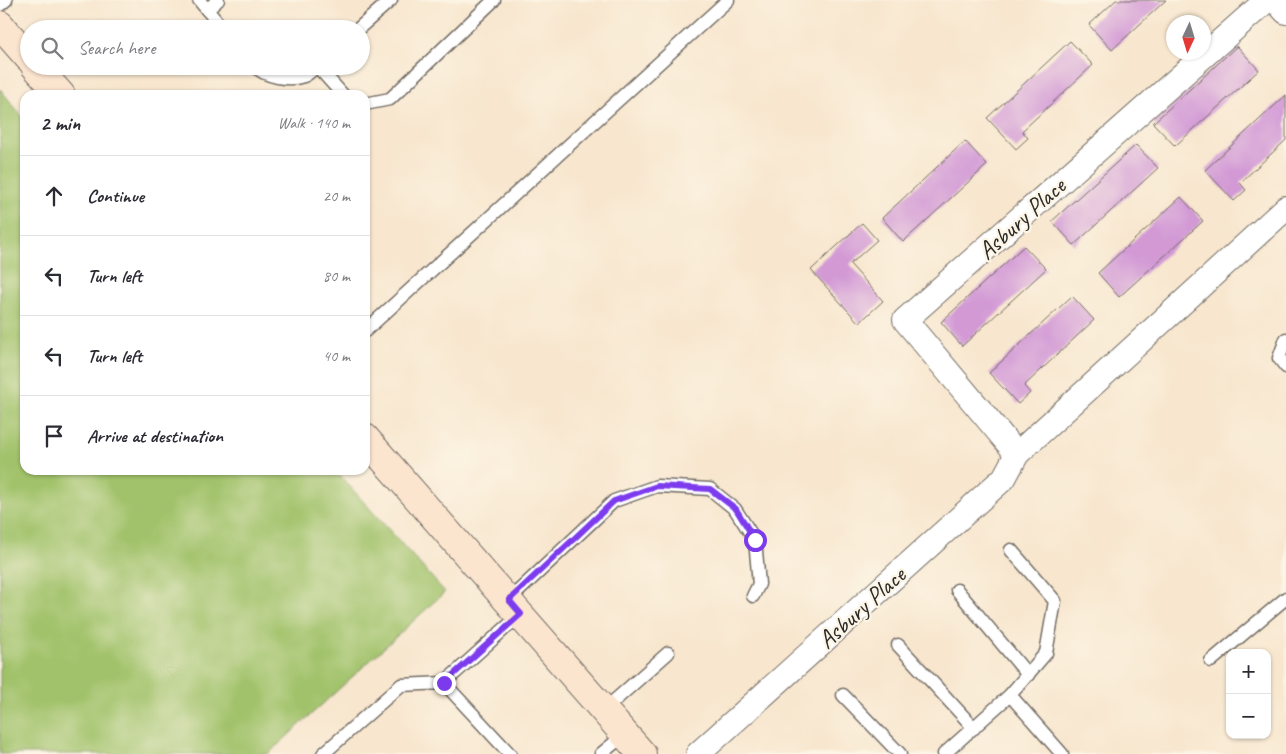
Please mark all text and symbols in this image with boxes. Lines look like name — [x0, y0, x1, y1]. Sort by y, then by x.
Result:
north arrow — [1166, 15, 1211, 60]
search box — [20, 20, 370, 75]
icon: search — [38, 34, 66, 62]
text: Search here — [78, 36, 155, 60]
text: 2 min — [40, 110, 80, 136]
text: Walk · 140 m — [278, 113, 350, 133]
street label: Asbury Place — [971, 170, 1074, 267]
icon: ahead — [40, 182, 68, 210]
text: Continue — [87, 184, 144, 208]
text: 20 m — [323, 186, 350, 206]
icon: left — [40, 262, 68, 290]
text: Turn left — [87, 264, 142, 288]
text: 80 m — [323, 266, 350, 286]
icon: left — [40, 342, 68, 370]
text: Turn left — [87, 344, 142, 368]
text: 40 m — [323, 346, 350, 366]
icon: arrive — [40, 422, 68, 450]
text: Arrive at destination — [87, 424, 223, 448]
route start — [744, 529, 767, 552]
street label: Asbury Place — [811, 559, 914, 656]
map controls — [1226, 649, 1271, 739]
button: + — [1226, 649, 1271, 694]
route end — [433, 672, 456, 695]
button: − — [1226, 694, 1271, 739]

